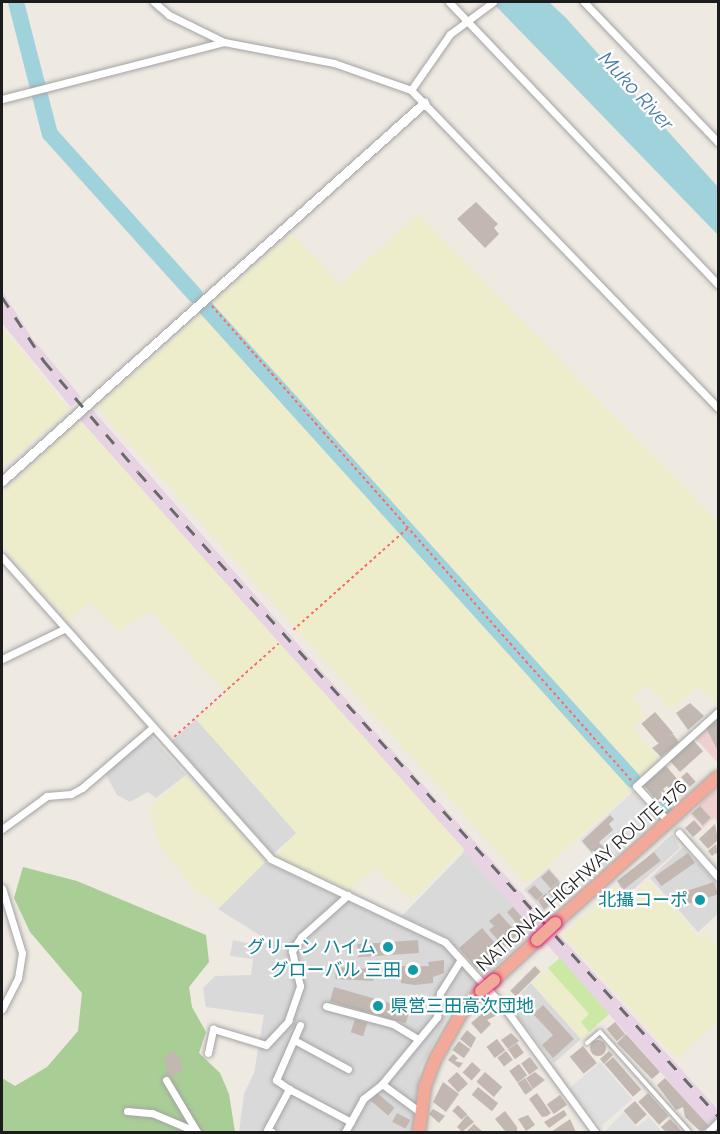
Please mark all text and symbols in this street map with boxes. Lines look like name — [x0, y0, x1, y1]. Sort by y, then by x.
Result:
water label: Muko River — [593, 47, 679, 135]
street label: NATIONAL HIGHWAY ROUTE 176 — [472, 775, 692, 977]
place label: 北攝コーポ — [598, 889, 688, 911]
marker: 北攝コーポ — [693, 893, 707, 907]
place label: グリーン ハイム — [245, 936, 376, 958]
marker: グリーン ハイム — [381, 940, 395, 954]
place label: グローバル 三田 — [270, 959, 401, 981]
marker: グローバル 三田 — [406, 963, 420, 977]
place label: 県営三田高次団地 — [390, 995, 534, 1017]
marker: 県営三田高次団地 — [371, 999, 385, 1013]

